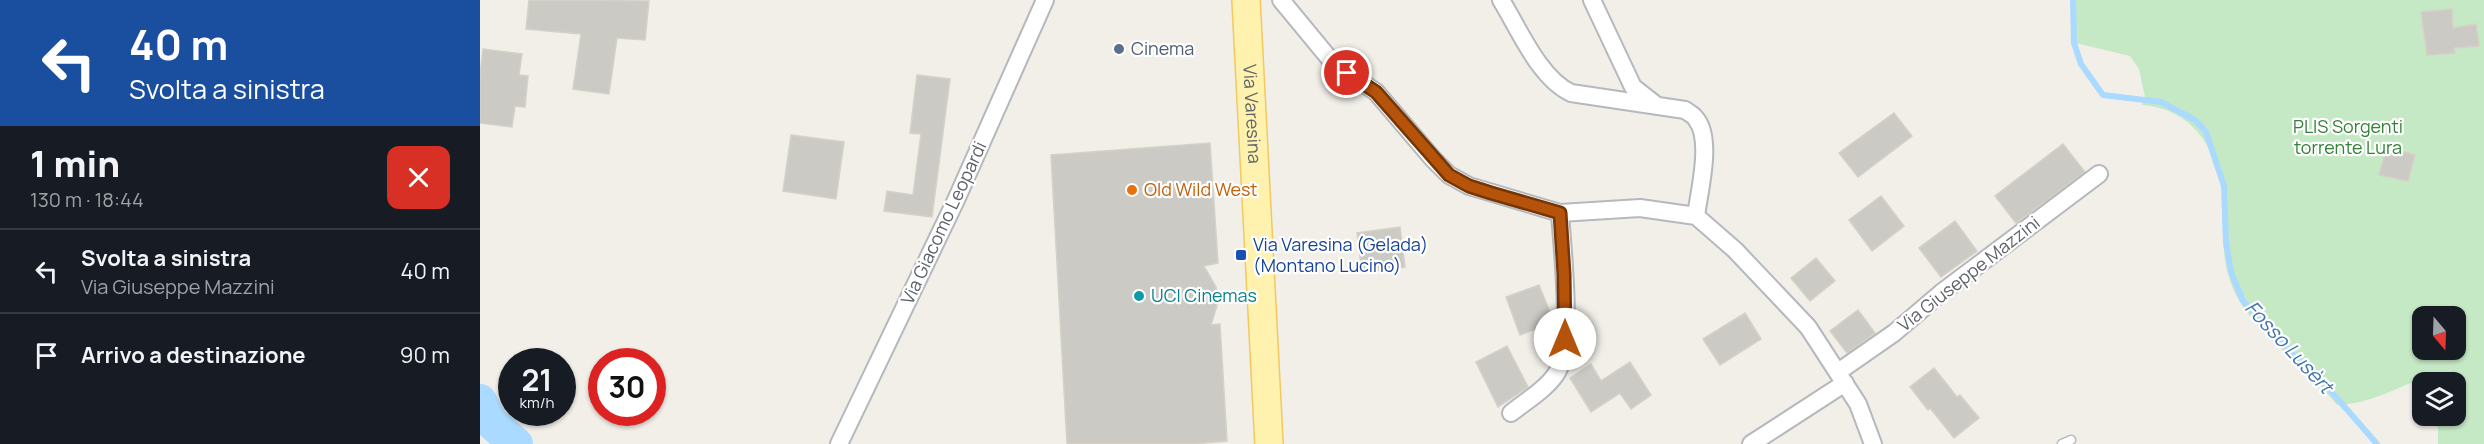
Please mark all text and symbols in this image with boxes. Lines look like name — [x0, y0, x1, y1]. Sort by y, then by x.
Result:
text: 40 m — [129, 15, 228, 73]
icon: left — [30, 24, 108, 102]
place label: Cinema — [1131, 36, 1194, 60]
marker: Cinema — [1112, 42, 1126, 56]
pin — [1321, 47, 1372, 98]
icon: arrive — [1330, 56, 1363, 89]
street label: Via Varesina — [1238, 63, 1267, 164]
text: Svolta a sinistra — [129, 70, 325, 107]
park label: PLIS Sorgenti torrente Lura — [2293, 114, 2403, 159]
street label: Via Giacomo Leopardi — [895, 137, 991, 308]
text: 1 min — [30, 139, 120, 188]
button: close — [387, 146, 450, 209]
place label: Old Wild West — [1144, 177, 1258, 201]
marker: Old Wild West — [1125, 183, 1139, 197]
text: 130 m · 18:44 — [30, 186, 144, 213]
street label: Via Giuseppe Mazzini — [1892, 210, 2044, 336]
place label: Via Varesina (Gelada) (Montano Lucino) — [1253, 232, 1428, 277]
text: Svolta a sinistra — [81, 243, 251, 273]
marker: Via Varesina (Gelada) (Montano Lucino) — [1234, 248, 1248, 262]
icon: left — [30, 255, 63, 288]
text: 40 m — [401, 256, 450, 286]
text: Via Giuseppe Mazzini — [81, 273, 275, 300]
place label: UCI Cinemas — [1151, 283, 1257, 307]
marker: UCI Cinemas — [1132, 289, 1146, 303]
water label: Fosso Lusèrt — [2239, 294, 2341, 400]
north arrow — [2412, 306, 2466, 360]
map controls — [2412, 306, 2466, 426]
position arrow — [1533, 307, 1597, 371]
icon: arrive — [30, 339, 63, 372]
text: Arrivo a destinazione — [81, 340, 305, 370]
text: 90 m — [400, 340, 450, 370]
speed limit sign: 30 — [588, 348, 666, 426]
text: 21 — [521, 359, 553, 400]
button: layers — [2412, 372, 2466, 426]
text: km/h — [520, 392, 554, 413]

